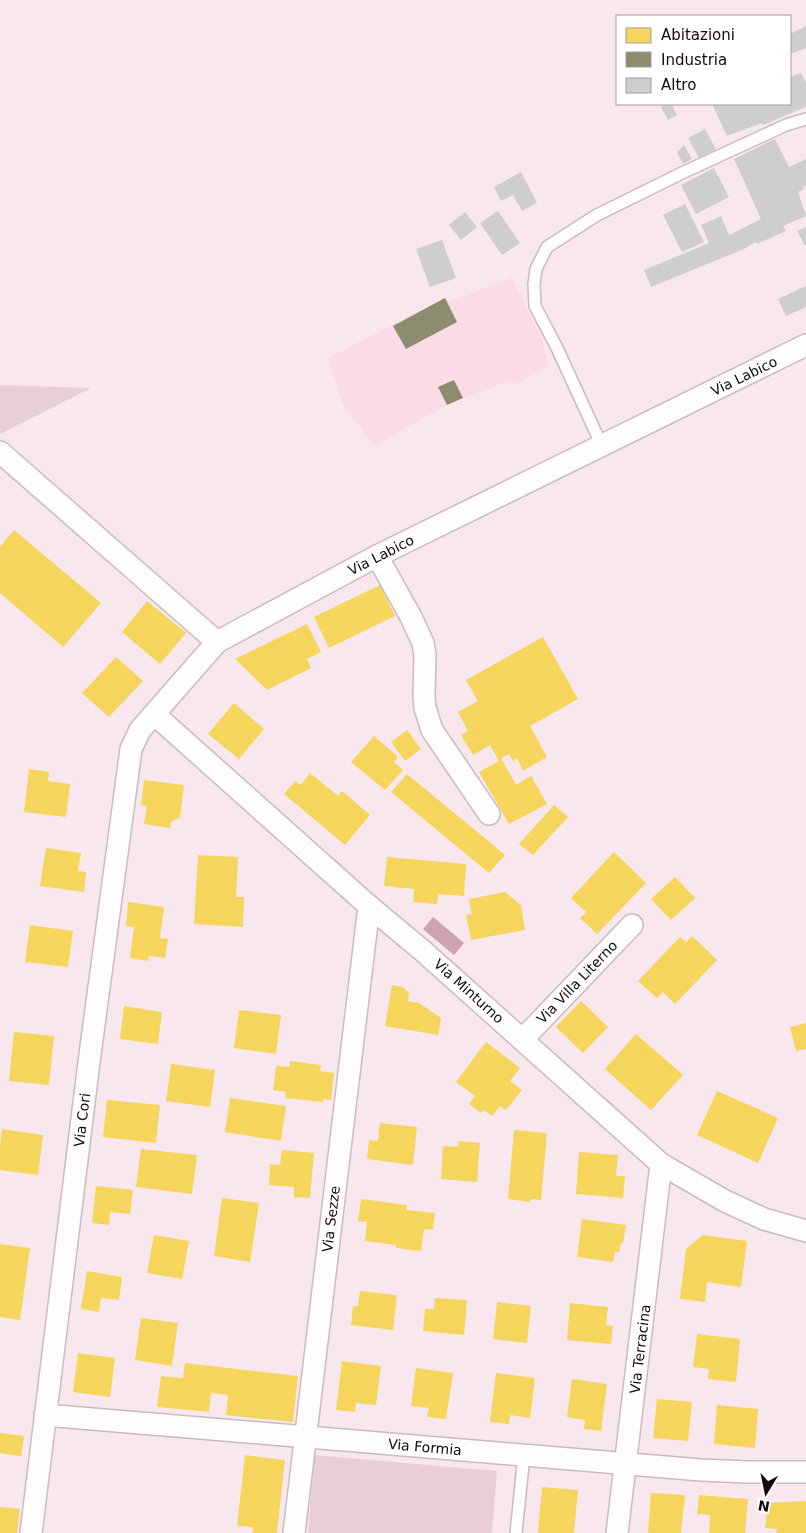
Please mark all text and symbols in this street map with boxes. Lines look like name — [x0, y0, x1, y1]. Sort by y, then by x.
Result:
legend — [616, 15, 791, 105]
text: Abitazioni — [661, 26, 735, 44]
text: Industria — [661, 51, 727, 69]
text: Altro — [661, 76, 696, 94]
street label: Via Labico — [708, 353, 780, 399]
street label: Via Labico — [345, 532, 417, 578]
street label: Via Villa Literno — [533, 937, 621, 1027]
street label: Via Minturno — [431, 955, 507, 1027]
street label: Via Cori — [71, 1092, 93, 1148]
street label: Via Sezze — [319, 1185, 343, 1253]
street label: Via Terracina — [627, 1303, 653, 1395]
street label: Via Formia — [387, 1436, 463, 1458]
north arrow — [741, 1468, 791, 1518]
text: N — [757, 1497, 771, 1515]

